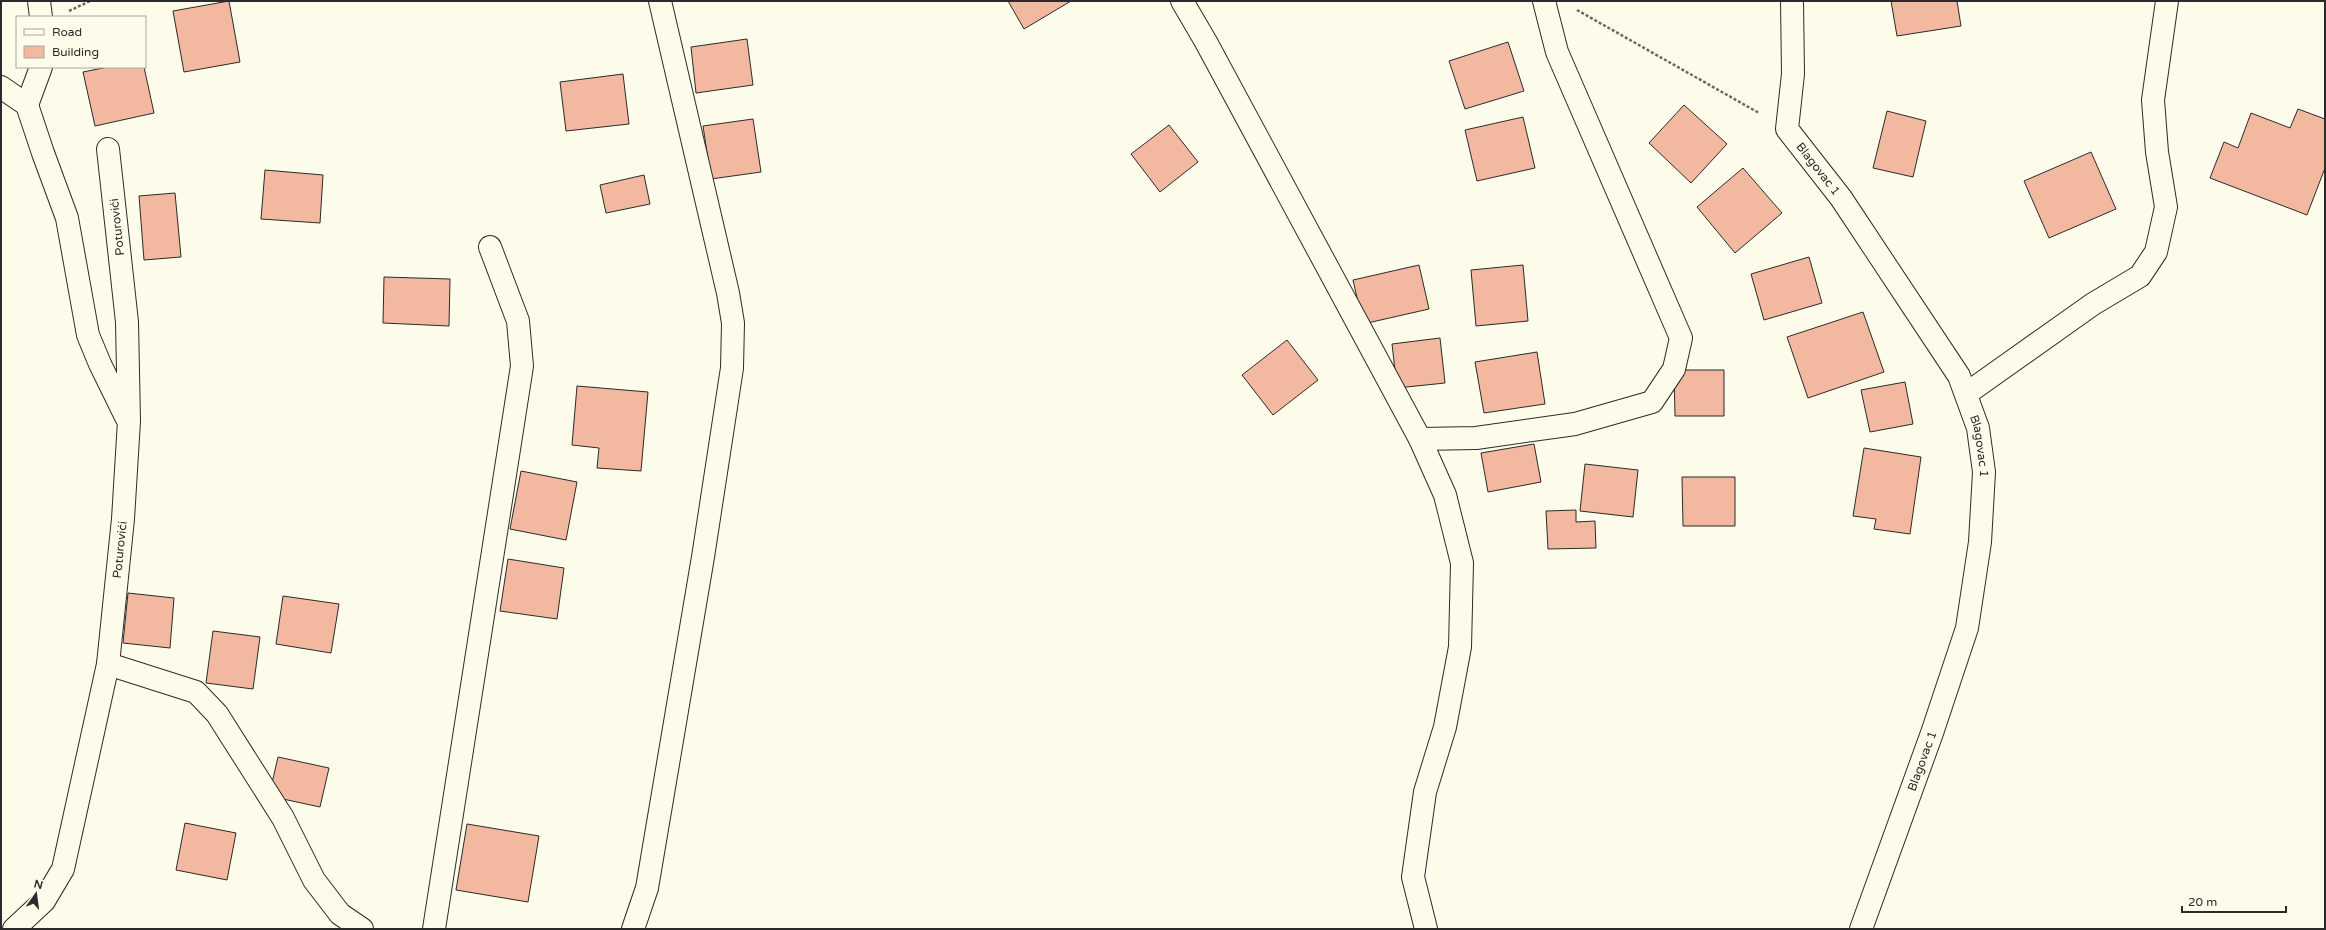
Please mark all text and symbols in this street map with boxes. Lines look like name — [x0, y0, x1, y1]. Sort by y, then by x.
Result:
legend — [16, 16, 146, 68]
text: Road — [52, 25, 82, 39]
text: Building — [52, 45, 99, 59]
street label: Blagovac 1 — [1793, 140, 1843, 198]
street label: Poturovići — [107, 198, 127, 256]
street label: Blagovac 1 — [1967, 413, 1991, 478]
street label: Poturovići — [110, 520, 130, 579]
street label: Blagovac 1 — [1905, 729, 1939, 793]
north arrow — [16, 874, 56, 914]
text: N — [32, 877, 44, 892]
scale bar — [2182, 888, 2286, 914]
text: 20 m — [2188, 895, 2217, 909]

